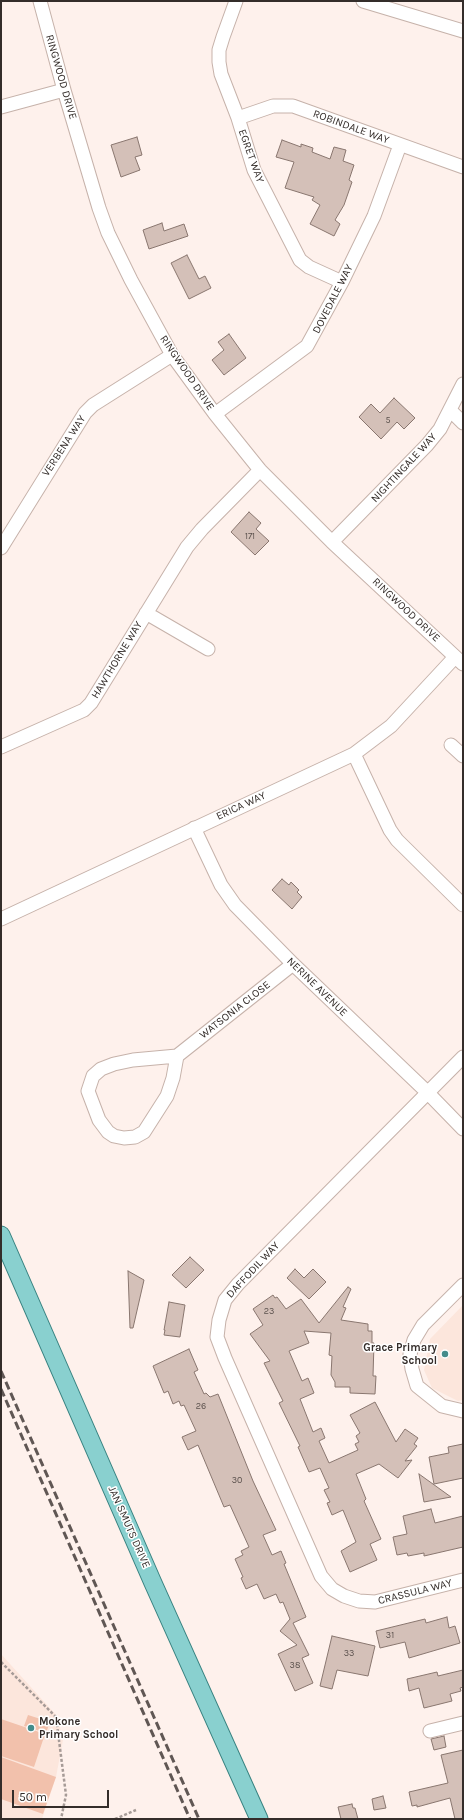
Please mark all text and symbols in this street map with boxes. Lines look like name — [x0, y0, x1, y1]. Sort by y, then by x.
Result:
street label: RINGWOOD DRIVE — [43, 33, 79, 121]
street label: ROBINDALE WAY — [311, 107, 391, 147]
street label: EGRET WAY — [235, 128, 267, 184]
street label: DOVEDALE WAY — [310, 262, 356, 336]
street label: RINGWOOD DRIVE — [157, 333, 217, 413]
street label: VERBENA WAY — [39, 413, 89, 479]
house number: 5 — [385, 415, 391, 425]
street label: NIGHTINGALE WAY — [368, 431, 440, 505]
house number: 171 — [245, 531, 255, 541]
street label: RINGWOOD DRIVE — [369, 575, 443, 645]
street label: HAWTHORNE WAY — [89, 619, 145, 701]
street label: ERICA WAY — [214, 789, 268, 823]
street label: NERINE AVENUE — [284, 955, 350, 1019]
street label: WATSONIA CLOSE — [197, 978, 273, 1042]
street label: DAFFODIL WAY — [224, 1239, 282, 1301]
house number: 23 — [264, 1306, 274, 1316]
place label: Grace Primary School — [363, 1341, 437, 1367]
marker: Grace Primary School — [440, 1349, 450, 1359]
house number: 26 — [196, 1401, 206, 1411]
house number: 30 — [232, 1475, 242, 1485]
street label: JAN SMUTS DRIVE — [105, 1484, 153, 1570]
street label: CRASSULA WAY — [377, 1576, 453, 1608]
house number: 31 — [386, 1630, 394, 1640]
house number: 33 — [344, 1648, 354, 1658]
house number: 38 — [290, 1660, 300, 1670]
place label: Mokone Primary School — [39, 1715, 118, 1741]
marker: Mokone Primary School — [26, 1723, 36, 1733]
scale bar — [14, 1782, 111, 1808]
text: 50 m — [19, 1790, 47, 1804]

